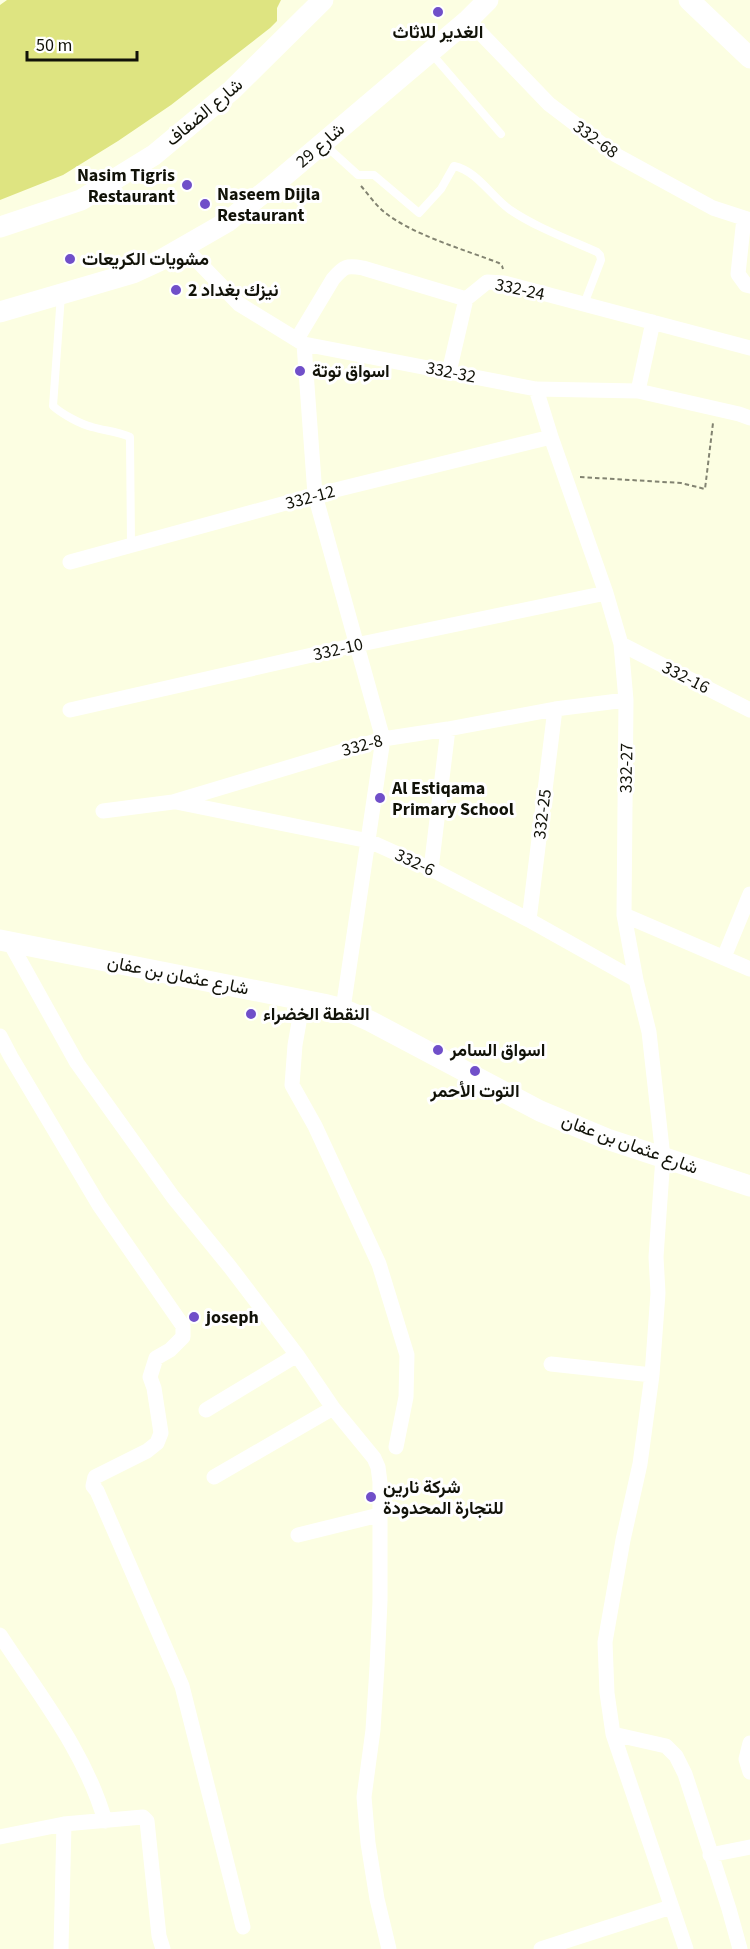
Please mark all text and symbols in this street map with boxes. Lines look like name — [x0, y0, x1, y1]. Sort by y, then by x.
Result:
marker: الغدير للاثاث — [431, 5, 445, 19]
place label: الغدير للاثاث — [393, 20, 483, 45]
scale bar — [27, 24, 136, 62]
text: 50 m — [36, 33, 72, 58]
street label: شارع الضفاف — [160, 73, 248, 152]
street label: 332-68 — [568, 115, 623, 164]
street label: شارع 29 — [290, 117, 350, 174]
place label: Nasim Tigris Restaurant — [77, 163, 175, 209]
marker: Nasim Tigris Restaurant — [180, 178, 194, 192]
place label: Naseem Dijla Restaurant — [217, 182, 320, 228]
marker: Naseem Dijla Restaurant — [198, 197, 212, 211]
place label: مشويات الكريعات — [82, 247, 209, 272]
marker: مشويات الكريعات — [63, 252, 77, 266]
street label: 332-24 — [493, 272, 547, 307]
place label: نيزك بغداد 2 — [188, 278, 279, 303]
marker: نيزك بغداد 2 — [169, 283, 183, 297]
street label: 332-32 — [424, 355, 478, 390]
place label: اسواق توتة — [312, 359, 390, 384]
marker: اسواق توتة — [293, 364, 307, 378]
street label: 332-12 — [283, 479, 338, 516]
street label: 332-10 — [311, 632, 365, 667]
street label: 332-16 — [658, 655, 714, 700]
street label: 332-8 — [339, 728, 385, 763]
street label: 332-27 — [614, 743, 639, 793]
place label: Al Estiqama Primary School — [391, 776, 514, 822]
street label: 332-25 — [527, 788, 558, 841]
marker: Al Estiqama Primary School — [373, 791, 387, 805]
street label: 332-6 — [391, 842, 439, 883]
street label: شارع عثمان بن عفان — [105, 950, 251, 1001]
place label: النقطة الخضراء — [263, 1002, 370, 1027]
marker: النقطة الخضراء — [244, 1007, 258, 1021]
place label: اسواق السامر — [449, 1038, 545, 1063]
marker: اسواق السامر — [431, 1043, 445, 1057]
marker: التوت الأحمر — [468, 1064, 482, 1078]
place label: التوت الأحمر — [429, 1079, 520, 1104]
street label: شارع عثمان بن عفان — [558, 1108, 702, 1181]
place label: joseph — [205, 1305, 259, 1330]
marker: joseph — [187, 1310, 201, 1324]
place label: شركة نارين للتجارة المحدودة — [383, 1475, 504, 1521]
marker: شركة نارين للتجارة المحدودة — [364, 1490, 378, 1504]

